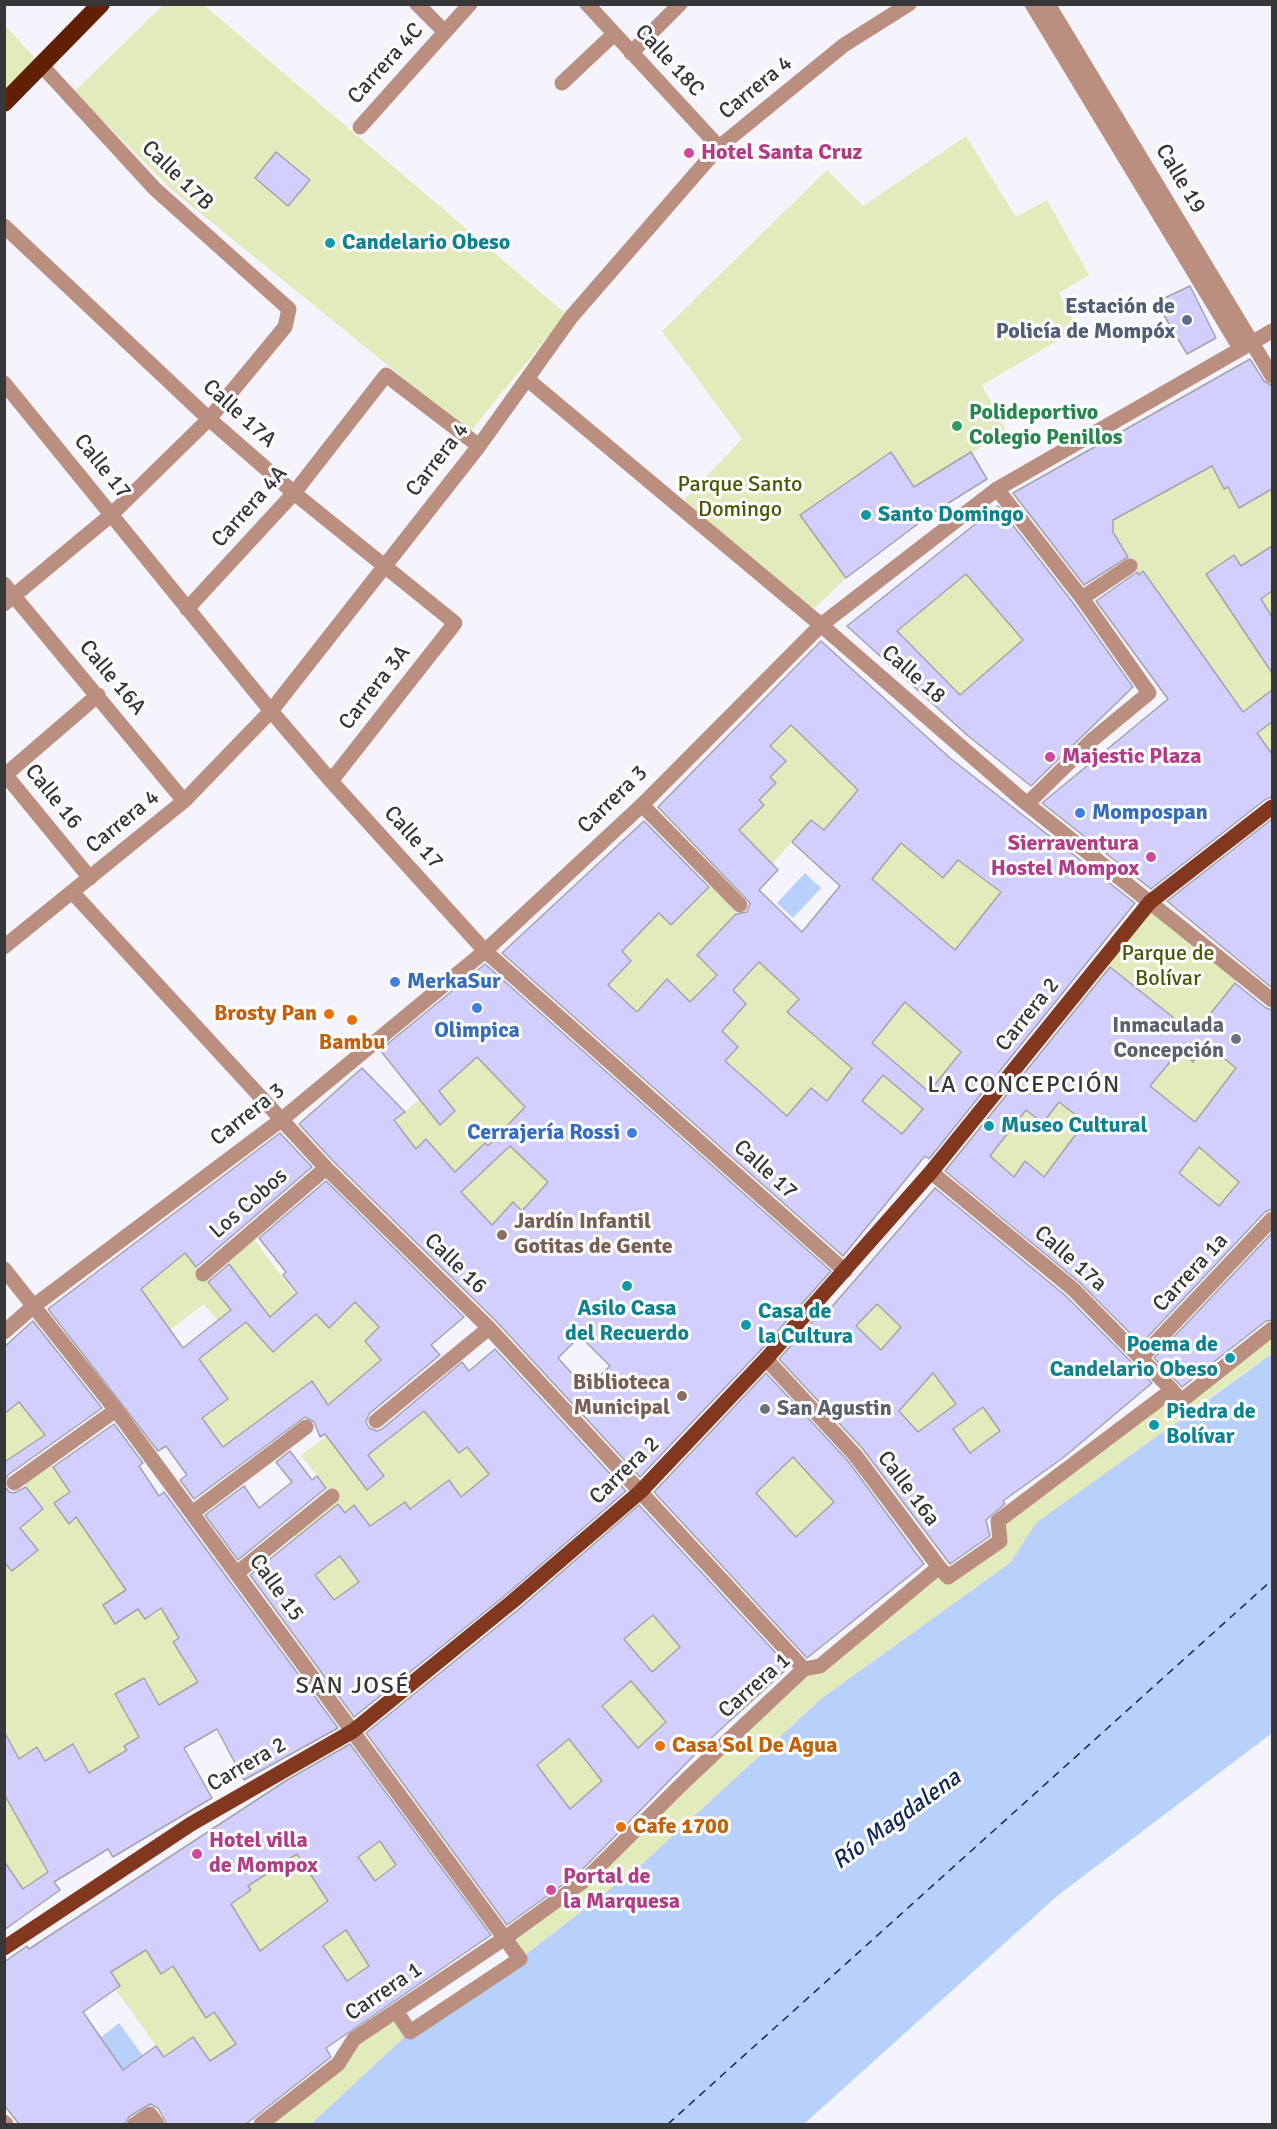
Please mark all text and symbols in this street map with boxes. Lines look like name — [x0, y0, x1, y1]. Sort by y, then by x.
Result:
street label: Carrera 4C — [343, 18, 429, 110]
street label: Calle 18C — [629, 19, 709, 103]
street label: Carrera 4 — [714, 50, 798, 126]
street label: Calle 17B — [136, 135, 218, 217]
street label: Calle 19 — [1149, 139, 1211, 219]
place label: Hotel Santa Cruz — [701, 140, 862, 166]
marker: Hotel Santa Cruz — [682, 146, 696, 160]
place label: Candelario Obeso — [342, 230, 510, 256]
marker: Candelario Obeso — [323, 236, 337, 250]
place label: Estación de Policía de Mompóx — [996, 294, 1175, 346]
marker: Estación de Policía de Mompóx — [1180, 313, 1194, 327]
street label: Calle 17A — [197, 374, 281, 454]
place label: Polideportivo Colegio Penillos — [969, 400, 1123, 452]
street label: Carrera 4 — [401, 418, 475, 502]
marker: Polideportivo Colegio Penillos — [950, 419, 964, 433]
street label: Calle 17 — [68, 429, 136, 505]
street label: Carrera 4A — [207, 461, 293, 553]
park label: Parque Santo Domingo — [678, 472, 802, 524]
place label: Santo Domingo — [878, 502, 1024, 528]
marker: Santo Domingo — [859, 508, 873, 522]
street label: Calle 16A — [73, 635, 151, 721]
street label: Carrera 3A — [334, 640, 416, 736]
street label: Calle 18 — [876, 640, 950, 710]
place label: Majestic Plaza — [1062, 744, 1202, 770]
marker: Majestic Plaza — [1043, 750, 1057, 764]
street label: Calle 16 — [19, 759, 87, 835]
street label: Carrera 3 — [573, 760, 653, 840]
street label: Carrera 4 — [81, 784, 165, 860]
place label: Mompospan — [1092, 800, 1208, 826]
street label: Calle 17 — [378, 801, 448, 875]
marker: Mompospan — [1073, 806, 1087, 820]
place label: Sierraventura Hostel Mompox — [991, 831, 1139, 882]
marker: Sierraventura Hostel Mompox — [1144, 850, 1158, 864]
park label: Parque de Bolívar — [1121, 941, 1215, 992]
place label: MerkaSur — [407, 969, 501, 995]
street label: Carrera 2 — [990, 973, 1066, 1057]
marker: MerkaSur — [388, 975, 402, 989]
place label: Brosty Pan — [214, 1001, 317, 1027]
marker: Olimpica — [470, 1001, 484, 1015]
marker: Brosty Pan — [322, 1007, 336, 1021]
marker: Bambu — [345, 1013, 359, 1027]
place label: Inmaculada Concepción — [1112, 1013, 1224, 1064]
place label: Olimpica — [434, 1018, 520, 1044]
place label: Bambu — [319, 1030, 385, 1056]
marker: Inmaculada Concepción — [1229, 1032, 1243, 1046]
district label: LA CONCEPCIÓN — [927, 1072, 1121, 1100]
street label: Carrera 3 — [206, 1078, 290, 1152]
place label: Museo Cultural — [1001, 1113, 1147, 1139]
marker: Museo Cultural — [982, 1119, 996, 1133]
place label: Cerrajería Rossi — [467, 1120, 620, 1146]
marker: Cerrajería Rossi — [625, 1126, 639, 1140]
street label: Calle 17 — [728, 1135, 802, 1205]
street label: Los Cobos — [205, 1163, 293, 1245]
place label: Jardín Infantil Gotitas de Gente — [514, 1209, 673, 1260]
street label: Calle 17a — [1028, 1220, 1112, 1298]
street label: Calle 16 — [418, 1228, 492, 1300]
marker: Jardín Infantil Gotitas de Gente — [495, 1228, 509, 1242]
street label: Carrera 1a — [1148, 1228, 1234, 1318]
marker: Asilo Casa del Recuerdo — [620, 1279, 634, 1293]
place label: Asilo Casa del Recuerdo — [565, 1296, 689, 1348]
place label: Casa de la Cultura — [758, 1299, 853, 1350]
marker: Casa de la Cultura — [739, 1318, 753, 1332]
place label: Poema de Candelario Obeso — [1050, 1332, 1218, 1384]
marker: Poema de Candelario Obeso — [1223, 1351, 1237, 1365]
place label: Biblioteca Municipal — [573, 1370, 670, 1422]
marker: Biblioteca Municipal — [675, 1389, 689, 1403]
place label: San Agustin — [777, 1396, 892, 1422]
place label: Piedra de Bolívar — [1166, 1399, 1256, 1450]
marker: San Agustin — [758, 1402, 772, 1416]
marker: Piedra de Bolívar — [1147, 1418, 1161, 1432]
street label: Carrera 2 — [585, 1431, 665, 1511]
street label: Calle 16a — [871, 1446, 945, 1532]
street label: Calle 15 — [243, 1549, 309, 1627]
street label: Carrera 1 — [714, 1648, 796, 1724]
district label: SAN JOSÉ — [296, 1673, 410, 1701]
street label: Carrera 2 — [203, 1732, 291, 1798]
place label: Casa Sol De Agua — [672, 1733, 837, 1759]
marker: Casa Sol De Agua — [653, 1739, 667, 1753]
water label: Río Magdalena — [827, 1764, 967, 1876]
place label: Cafe 1700 — [633, 1814, 729, 1840]
marker: Cafe 1700 — [614, 1820, 628, 1834]
place label: Hotel villa de Mompox — [209, 1828, 318, 1880]
marker: Hotel villa de Mompox — [190, 1847, 204, 1861]
place label: Portal de la Marquesa — [563, 1864, 680, 1916]
marker: Portal de la Marquesa — [544, 1883, 558, 1897]
street label: Carrera 1 — [341, 1957, 427, 2027]

